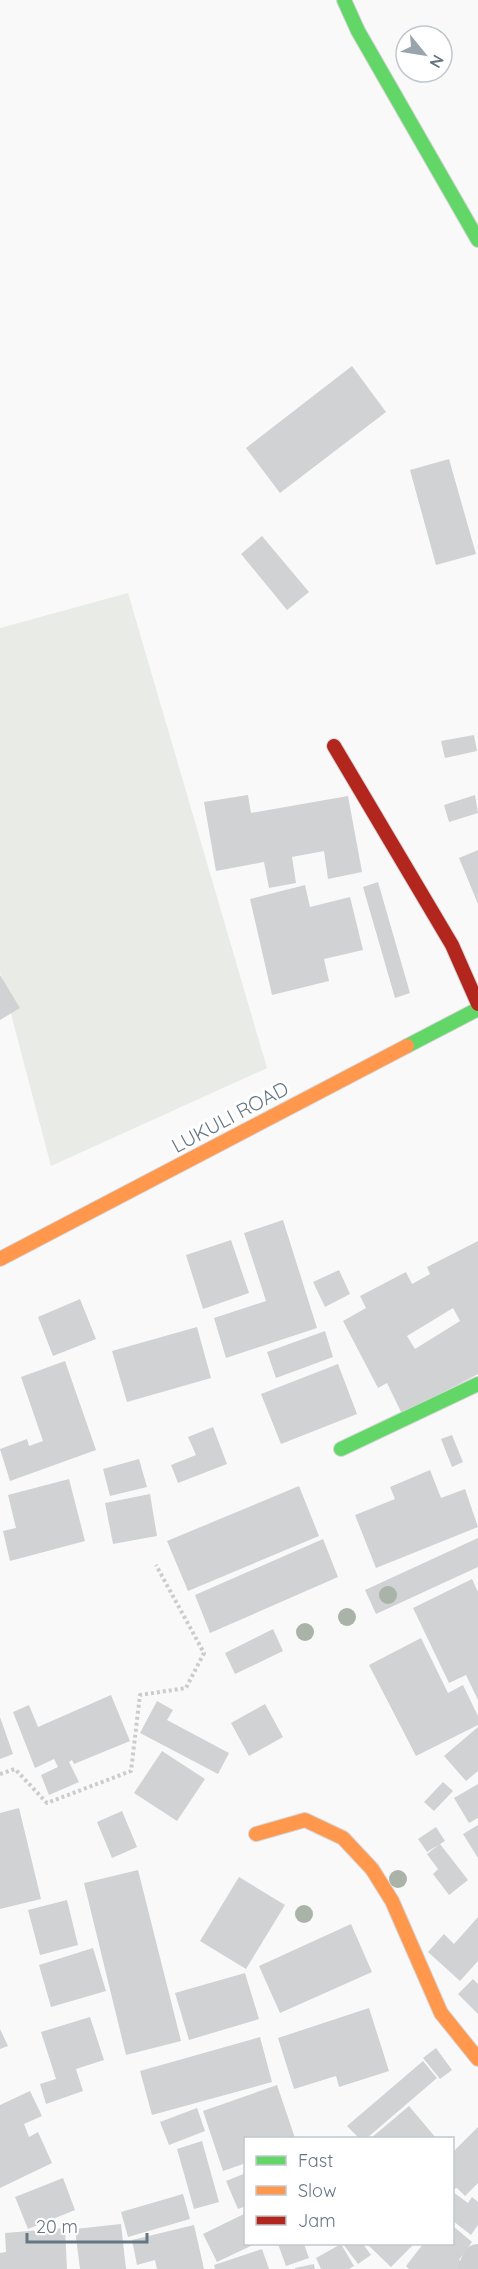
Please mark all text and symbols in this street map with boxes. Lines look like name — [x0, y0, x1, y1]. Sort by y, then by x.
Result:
north arrow — [394, 24, 454, 84]
text: N — [425, 51, 449, 72]
street label: LUKULI ROAD — [167, 1075, 293, 1158]
legend — [244, 2137, 454, 2245]
text: Fast — [298, 2149, 333, 2172]
text: Slow — [298, 2179, 336, 2202]
scale bar — [27, 2206, 147, 2244]
text: Jam — [298, 2209, 336, 2232]
text: 20 m — [36, 2215, 78, 2238]

